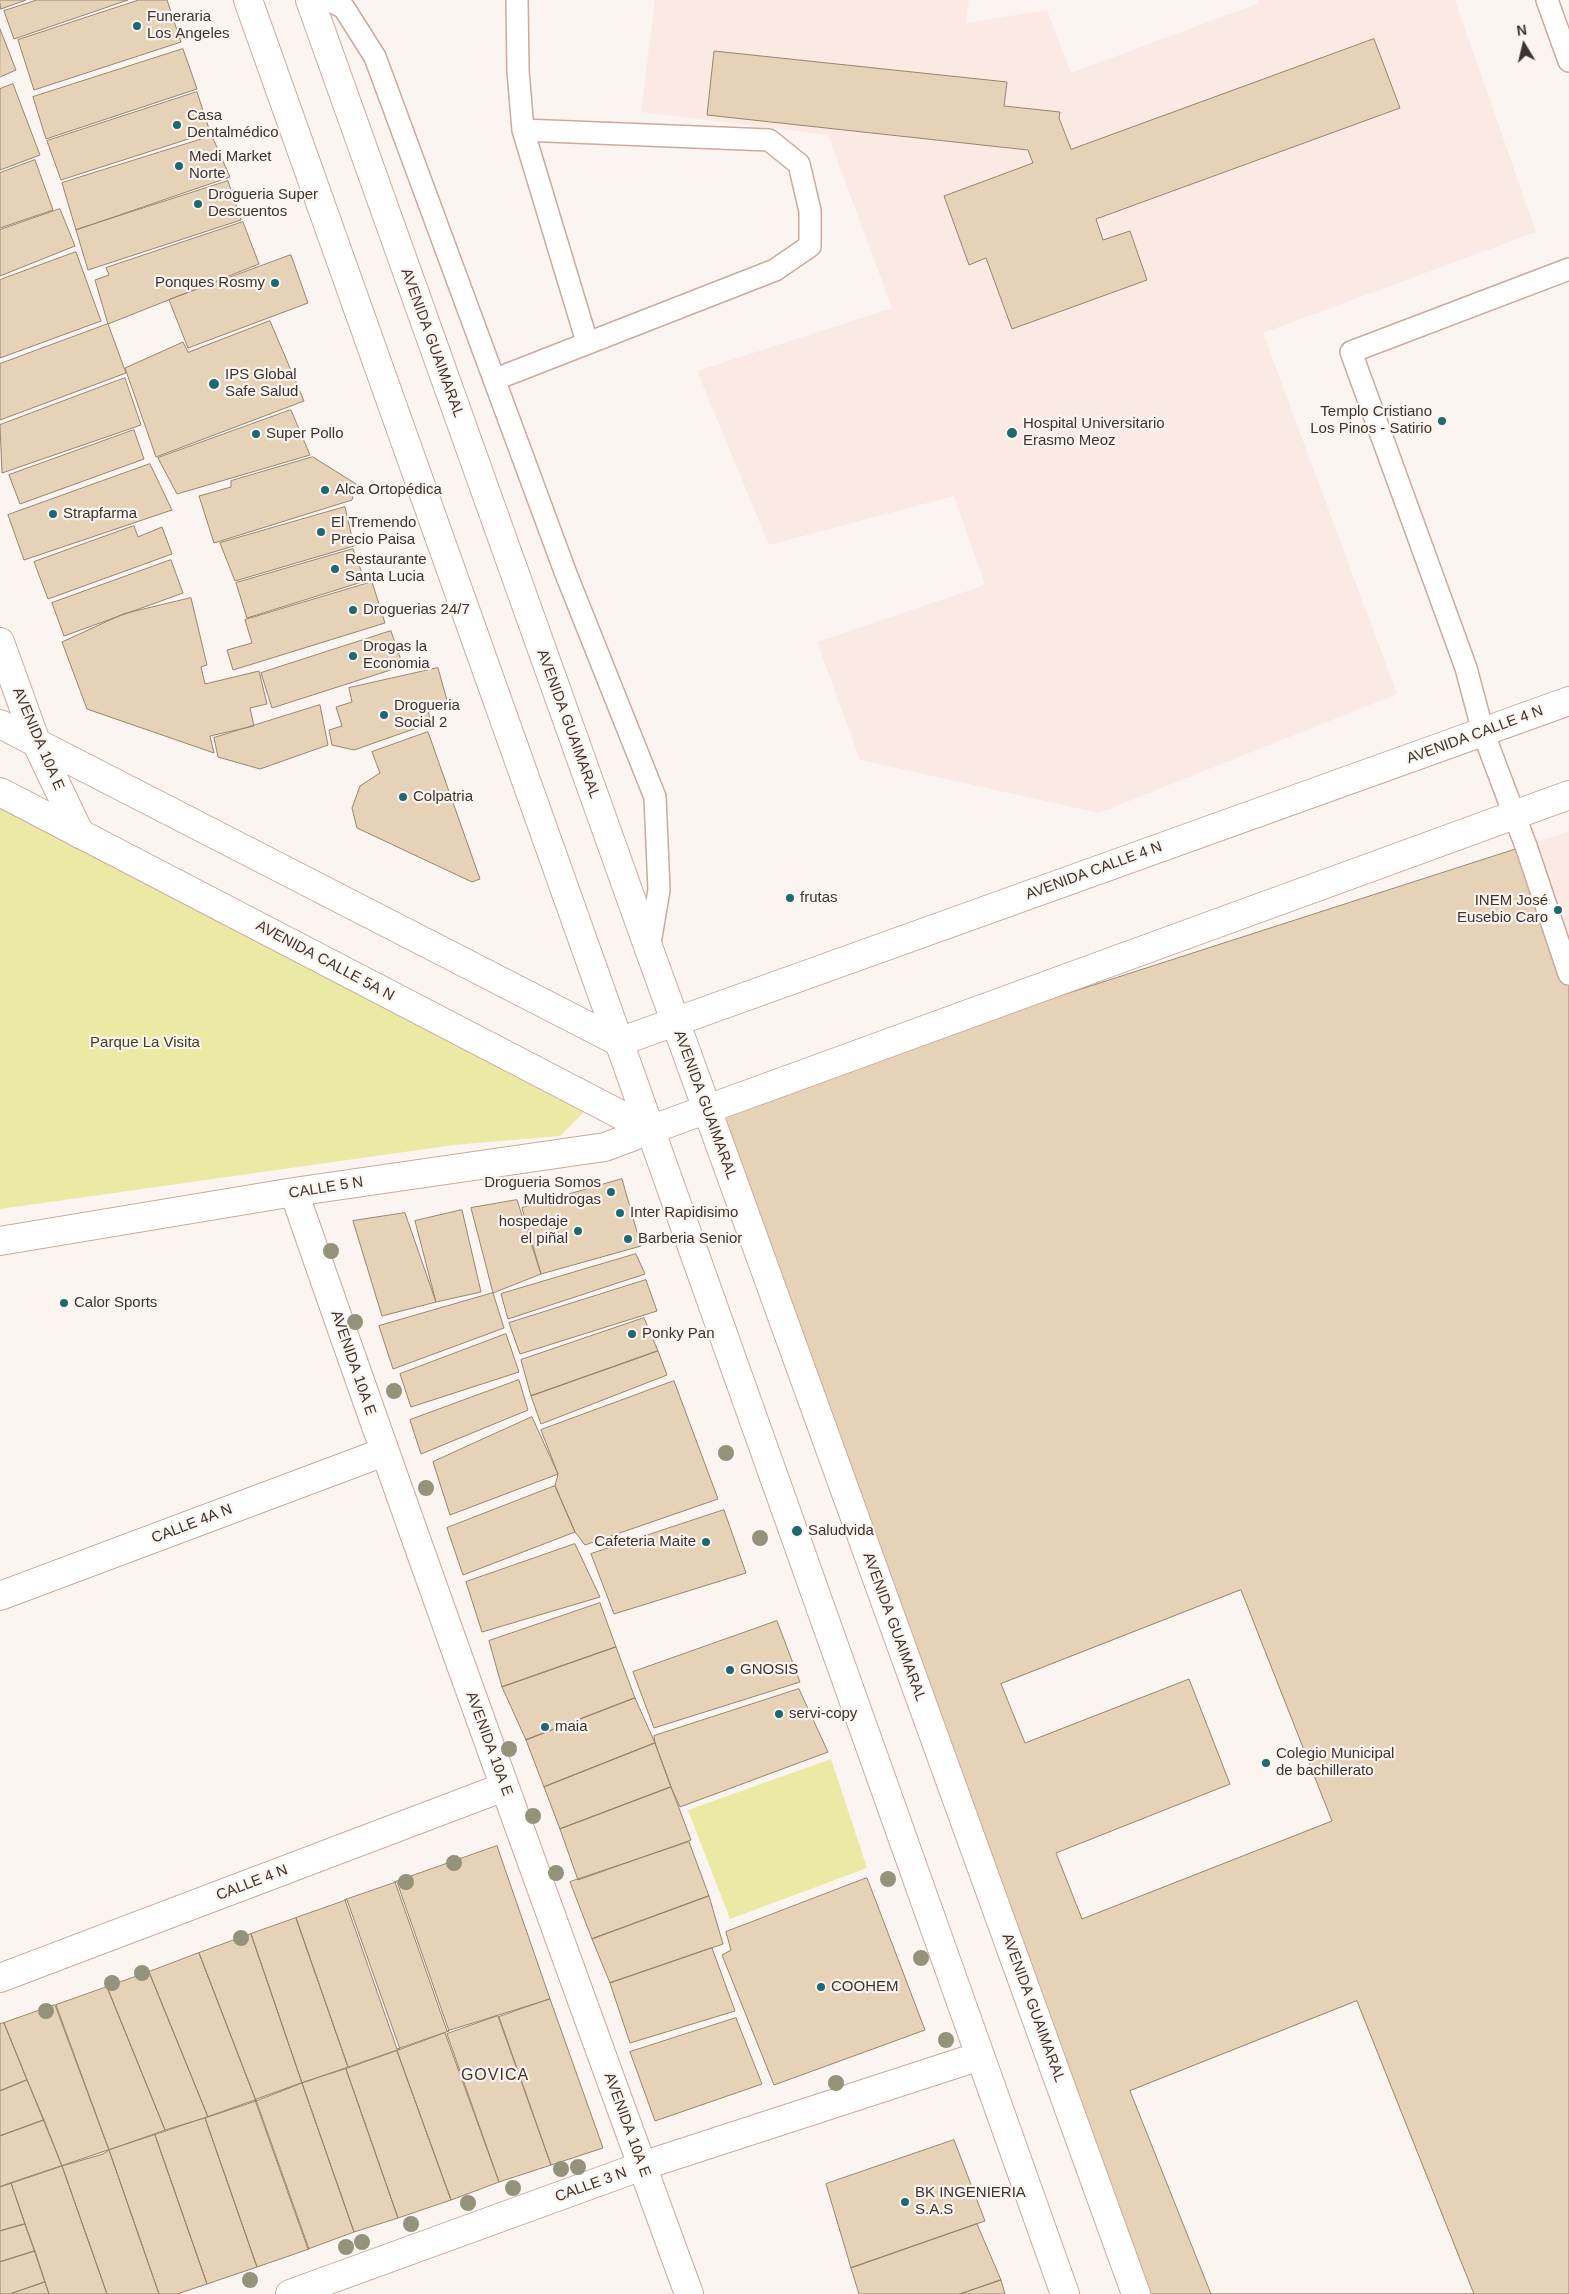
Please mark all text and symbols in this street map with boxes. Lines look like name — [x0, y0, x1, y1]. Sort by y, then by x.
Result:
place label: Funeraria Los Angeles — [147, 8, 230, 43]
marker: Funeraria Los Angeles — [131, 20, 143, 32]
north arrow — [1499, 20, 1549, 70]
text: N — [1515, 21, 1528, 39]
place label: Casa Dentalmédico — [187, 107, 279, 142]
marker: Casa Dentalmédico — [171, 119, 183, 131]
place label: Medi Market Norte — [189, 148, 272, 183]
marker: Medi Market Norte — [173, 160, 185, 172]
place label: Drogueria Super Descuentos — [208, 186, 318, 221]
marker: Drogueria Super Descuentos — [192, 198, 204, 210]
street label: AVENIDA GUAIMARAL — [397, 266, 467, 420]
place label: Ponques Rosmy — [155, 274, 265, 292]
marker: Ponques Rosmy — [269, 277, 281, 289]
place label: IPS Global Safe Salud — [225, 366, 298, 401]
marker: IPS Global Safe Salud — [207, 377, 221, 391]
place label: Templo Cristiano Los Pinos - Satirio — [1310, 403, 1432, 438]
place label: Hospital Universitario Erasmo Meoz — [1023, 415, 1165, 450]
marker: Templo Cristiano Los Pinos - Satirio — [1436, 415, 1448, 427]
place label: Super Pollo — [266, 425, 344, 443]
marker: Hospital Universitario Erasmo Meoz — [1005, 426, 1019, 440]
marker: Super Pollo — [250, 428, 262, 440]
place label: Alca Ortopédica — [335, 481, 442, 499]
marker: Alca Ortopédica — [319, 484, 331, 496]
place label: Strapfarma — [63, 505, 137, 523]
marker: Strapfarma — [47, 508, 59, 520]
place label: El Tremendo Precio Paisa — [331, 514, 416, 549]
marker: El Tremendo Precio Paisa — [315, 526, 327, 538]
place label: Restaurante Santa Lucia — [345, 551, 427, 586]
marker: Restaurante Santa Lucia — [329, 563, 341, 575]
place label: Droguerias 24/7 — [363, 601, 470, 619]
marker: Droguerias 24/7 — [347, 604, 359, 616]
place label: Drogas la Economia — [363, 638, 430, 673]
street label: AVENIDA GUAIMARAL — [533, 647, 603, 801]
marker: Drogas la Economia — [347, 650, 359, 662]
street label: AVENIDA 10A E — [8, 685, 68, 793]
place label: Drogueria Social 2 — [394, 697, 460, 732]
street label: AVENIDA CALLE 4 N — [1404, 702, 1546, 768]
marker: Drogueria Social 2 — [378, 709, 390, 721]
place label: Colpatria — [413, 788, 473, 806]
marker: Colpatria — [397, 791, 409, 803]
street label: AVENIDA CALLE 4 N — [1023, 838, 1165, 904]
place label: frutas — [800, 889, 838, 907]
marker: frutas — [784, 892, 796, 904]
place label: INEM José Eusebio Caro — [1457, 892, 1548, 927]
marker: INEM José Eusebio Caro — [1552, 904, 1564, 916]
street label: AVENIDA CALLE 5A N — [253, 917, 397, 1005]
street label: AVENIDA GUAIMARAL — [670, 1028, 740, 1182]
park label: Parque La Visita — [90, 1034, 200, 1052]
street label: CALLE 5 N — [288, 1173, 364, 1203]
place label: Drogueria Somos Multidrogas — [484, 1174, 601, 1209]
marker: Drogueria Somos Multidrogas — [605, 1186, 617, 1198]
place label: Inter Rapidisimo — [630, 1204, 738, 1222]
marker: Inter Rapidisimo — [614, 1207, 626, 1219]
place label: hospedaje el piñal — [499, 1213, 568, 1248]
marker: hospedaje el piñal — [572, 1225, 584, 1237]
place label: Barberia Senior — [638, 1230, 742, 1248]
marker: Barberia Senior — [622, 1233, 634, 1245]
place label: Calor Sports — [74, 1294, 157, 1312]
marker: Calor Sports — [58, 1297, 70, 1309]
street label: AVENIDA 10A E — [327, 1308, 379, 1418]
place label: Ponky Pan — [642, 1325, 715, 1343]
marker: Ponky Pan — [626, 1328, 638, 1340]
street label: CALLE 4A N — [149, 1500, 235, 1548]
place label: Saludvida — [808, 1522, 874, 1540]
marker: Saludvida — [790, 1524, 804, 1538]
place label: Cafeteria Maite — [594, 1533, 696, 1551]
marker: Cafeteria Maite — [700, 1536, 712, 1548]
street label: AVENIDA GUAIMARAL — [859, 1550, 929, 1704]
place label: GNOSIS — [740, 1661, 798, 1679]
marker: GNOSIS — [724, 1664, 736, 1676]
street label: AVENIDA 10A E — [462, 1689, 516, 1799]
place label: servi-copy — [789, 1705, 857, 1723]
marker: servi-copy — [773, 1708, 785, 1720]
place label: maia — [555, 1718, 588, 1736]
marker: maia — [539, 1721, 551, 1733]
place label: Colegio Municipal de bachillerato — [1276, 1745, 1394, 1780]
marker: Colegio Municipal de bachillerato — [1260, 1757, 1272, 1769]
street label: CALLE 4 N — [214, 1861, 290, 1905]
street label: AVENIDA GUAIMARAL — [998, 1931, 1068, 2085]
place label: COOHEM — [831, 1978, 898, 1996]
marker: COOHEM — [815, 1981, 827, 1993]
district label: GOVICA — [460, 2066, 530, 2086]
street label: AVENIDA 10A E — [600, 2070, 654, 2180]
street label: CALLE 3 N — [553, 2164, 629, 2206]
place label: BK INGENIERIA S.A.S — [915, 2184, 1026, 2219]
marker: BK INGENIERIA S.A.S — [899, 2196, 911, 2208]

